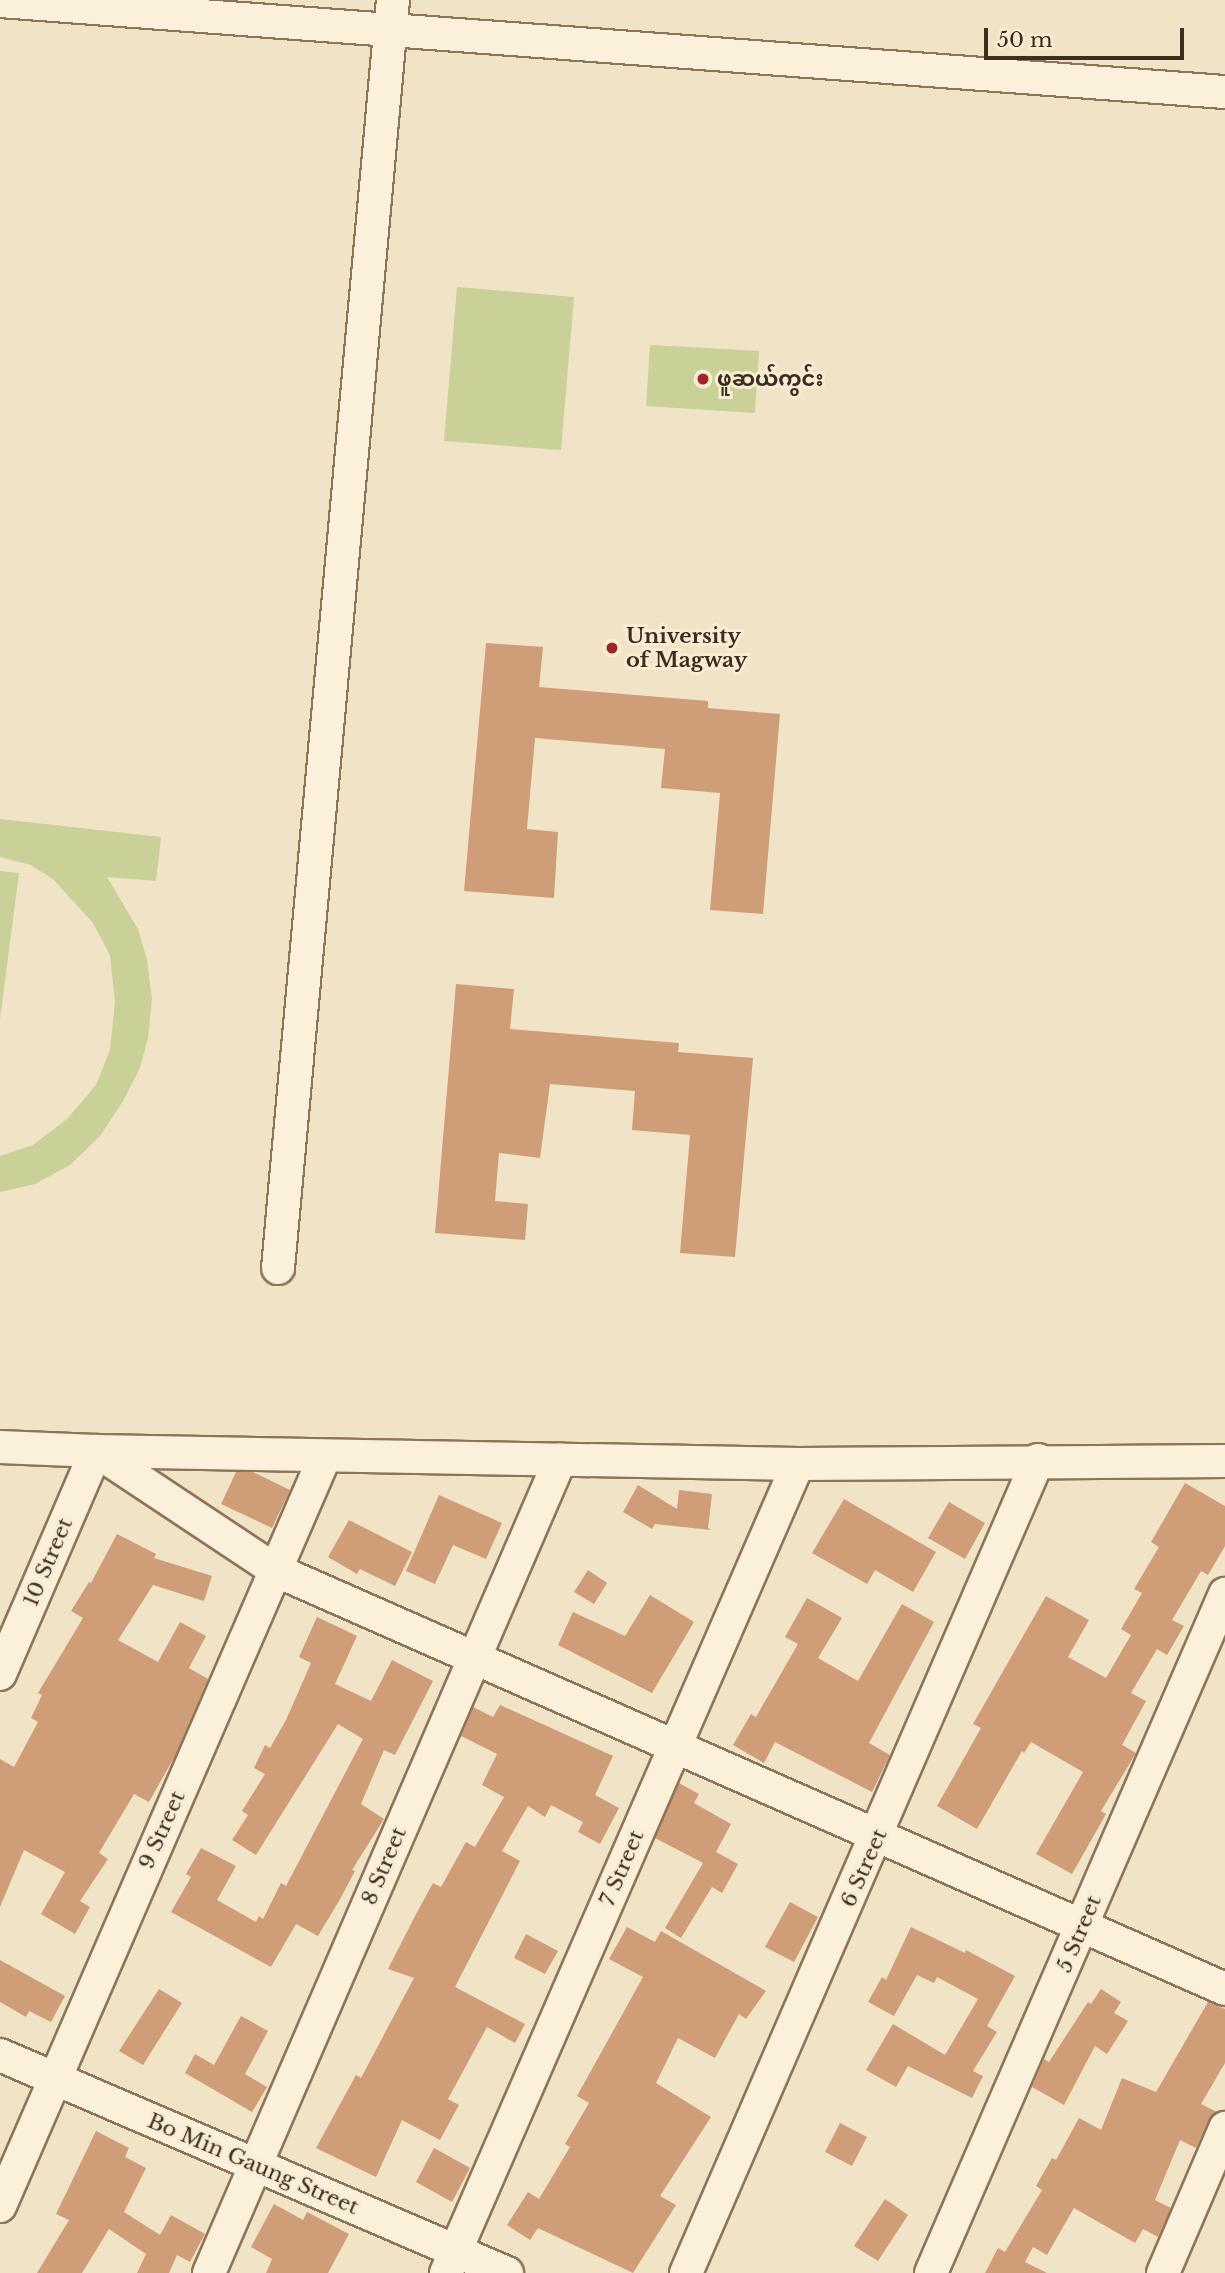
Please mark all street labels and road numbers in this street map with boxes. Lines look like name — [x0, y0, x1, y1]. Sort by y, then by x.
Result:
street label: 10 Street — [18, 1514, 78, 1610]
street label: 9 Street — [134, 1787, 190, 1873]
street label: 8 Street — [356, 1823, 412, 1909]
street label: 6 Street — [836, 1825, 892, 1911]
street label: 7 Street — [595, 1826, 649, 1910]
street label: 5 Street — [1052, 1892, 1106, 1976]
street label: Bo Min Gaung Street — [144, 2108, 362, 2220]

